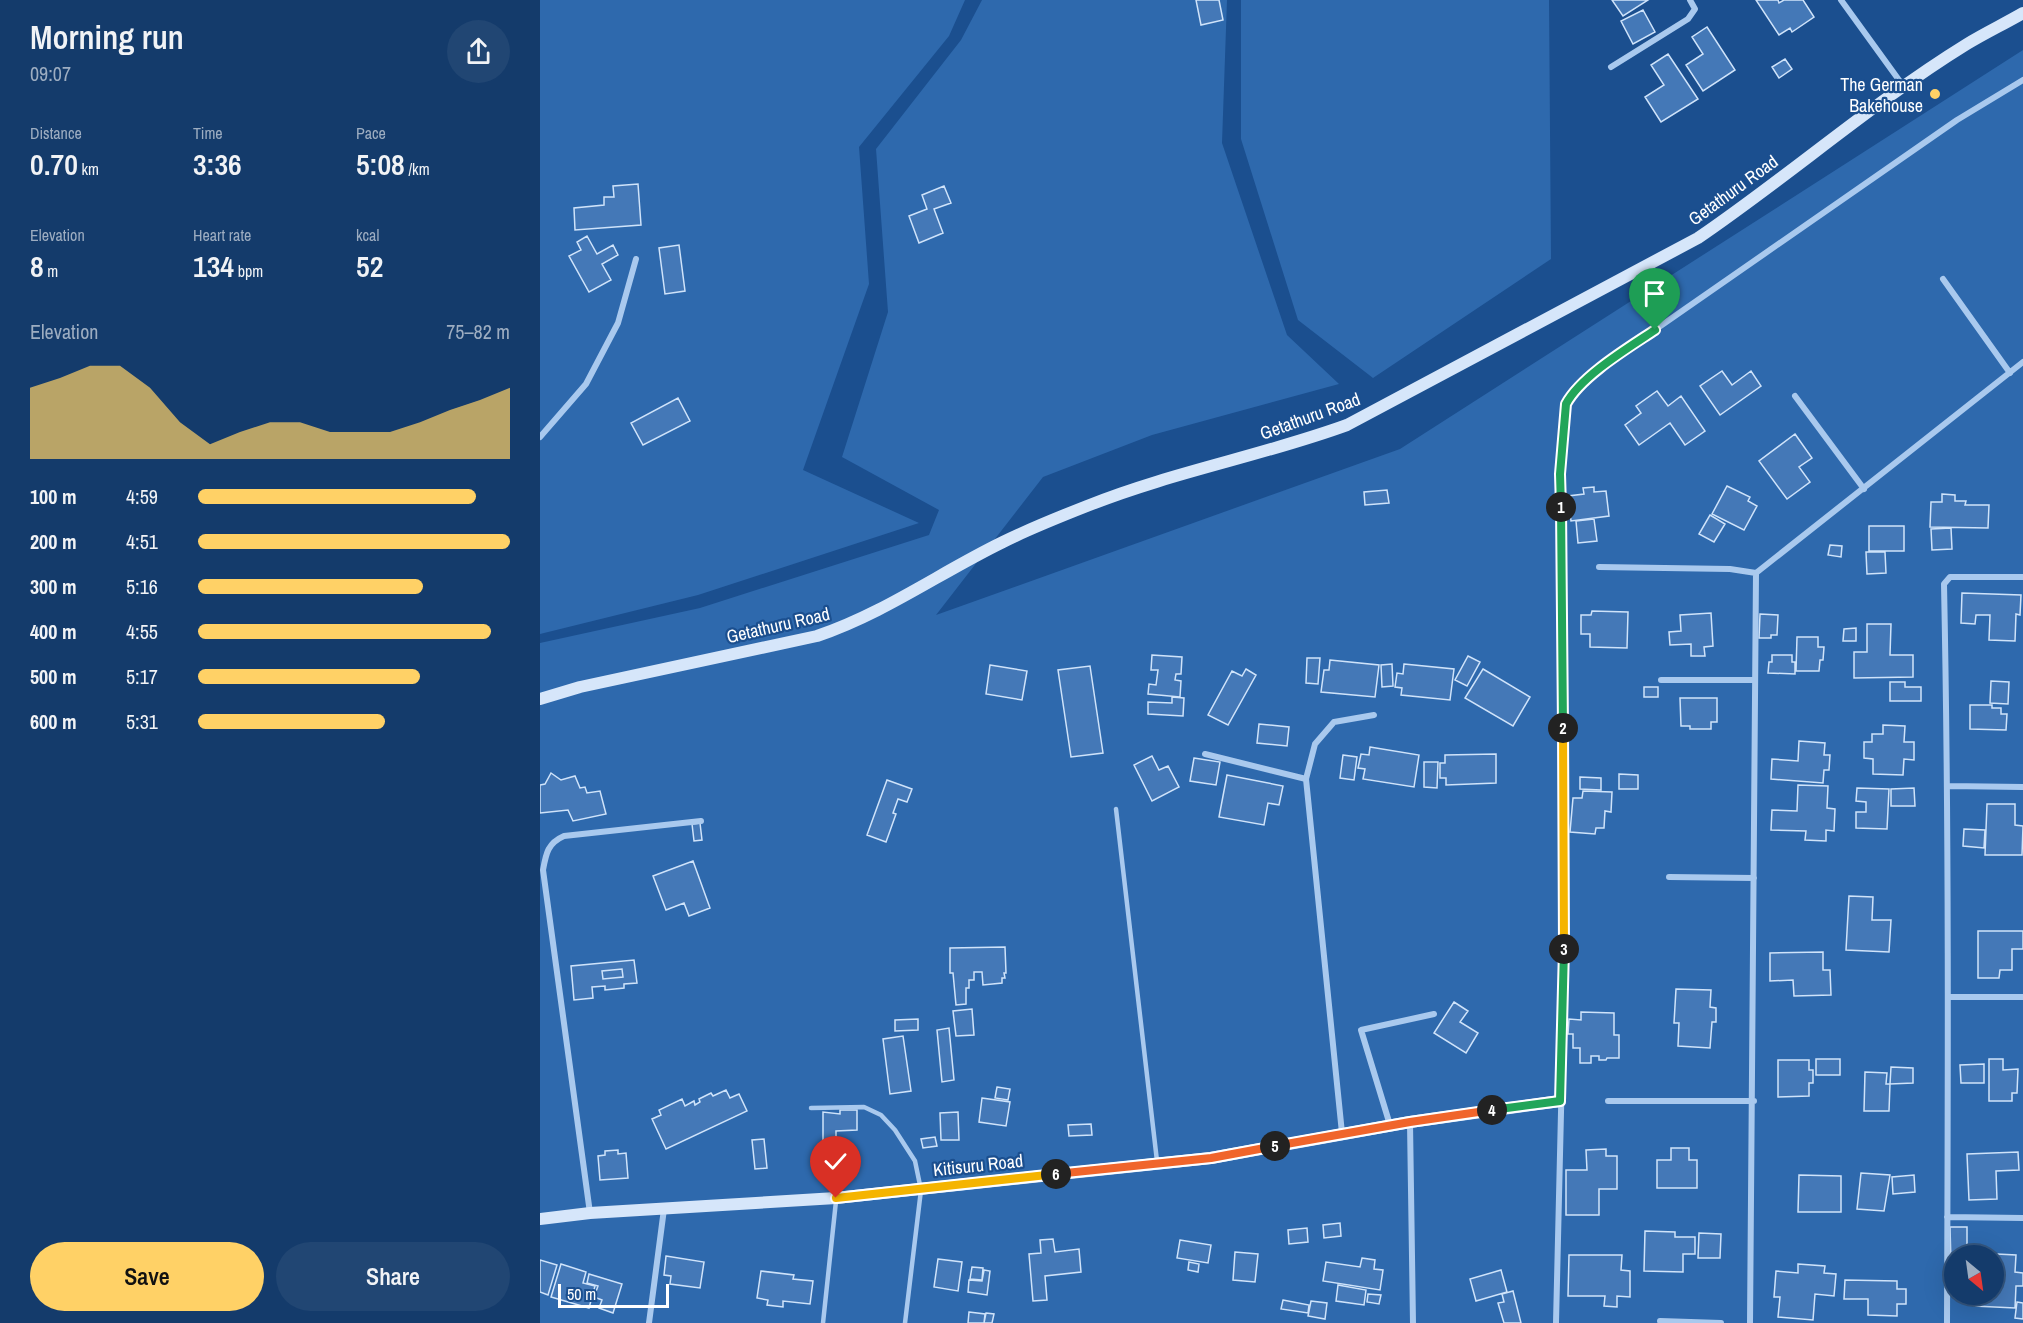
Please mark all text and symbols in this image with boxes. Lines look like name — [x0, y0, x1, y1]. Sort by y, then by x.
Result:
text: Morning run — [30, 15, 184, 59]
button: share — [447, 20, 510, 83]
text: 09:07 — [30, 60, 71, 87]
place label: The German Bakehouse — [1840, 72, 1923, 118]
marker: The German Bakehouse — [1928, 87, 1942, 101]
text: Distance — [30, 122, 82, 144]
text: Time — [193, 122, 223, 144]
text: Pace — [356, 122, 386, 144]
text: 0.70 — [30, 144, 78, 184]
text: 3:36 — [193, 144, 242, 184]
text: 5:08 — [356, 144, 405, 184]
street label: Getathuru Road — [1683, 149, 1783, 231]
text: km — [78, 158, 99, 180]
text: /km — [405, 158, 430, 180]
text: Elevation — [30, 224, 85, 246]
text: Heart rate — [193, 224, 251, 246]
text: kcal — [356, 224, 379, 246]
text: 8 — [30, 246, 44, 286]
text: 134 — [193, 246, 234, 286]
text: 52 — [356, 246, 383, 286]
text: m — [44, 260, 58, 282]
text: bpm — [234, 260, 263, 282]
pin — [1629, 268, 1680, 330]
icon: arrive — [1638, 277, 1671, 310]
text: Elevation — [30, 318, 98, 345]
text: 75–82 m — [446, 318, 510, 345]
street label: Getathuru Road — [1256, 386, 1364, 446]
text: 100 m — [30, 483, 77, 510]
text: 4:59 — [126, 483, 158, 510]
pin: 1 — [1546, 492, 1576, 522]
text: 1 — [1557, 496, 1565, 518]
text: 200 m — [30, 528, 77, 555]
text: 4:51 — [126, 528, 158, 555]
text: 300 m — [30, 573, 77, 600]
text: 5:16 — [126, 573, 158, 600]
street label: Getathuru Road — [724, 601, 832, 649]
text: 400 m — [30, 618, 77, 645]
text: 4:55 — [126, 618, 158, 645]
text: 500 m — [30, 663, 77, 690]
text: 5:17 — [126, 663, 158, 690]
text: 600 m — [30, 708, 77, 735]
text: 5:31 — [126, 708, 158, 735]
pin: 2 — [1548, 713, 1578, 743]
text: 2 — [1559, 717, 1567, 739]
pin: 3 — [1549, 934, 1579, 964]
text: 3 — [1560, 938, 1568, 960]
pin: 4 — [1477, 1095, 1507, 1125]
text: 4 — [1488, 1099, 1496, 1121]
pin: 5 — [1260, 1131, 1290, 1161]
text: 5 — [1271, 1135, 1279, 1157]
pin — [810, 1136, 861, 1198]
icon: check — [819, 1145, 852, 1178]
street label: Kitisuru Road — [932, 1148, 1024, 1182]
pin: 6 — [1041, 1159, 1071, 1189]
text: 6 — [1052, 1163, 1060, 1185]
button: Save — [30, 1242, 264, 1311]
button: Share — [276, 1242, 510, 1311]
north arrow — [1944, 1245, 2004, 1305]
map controls — [1944, 1245, 2004, 1305]
scale bar — [558, 1281, 669, 1308]
text: 50 m — [567, 1283, 596, 1305]

